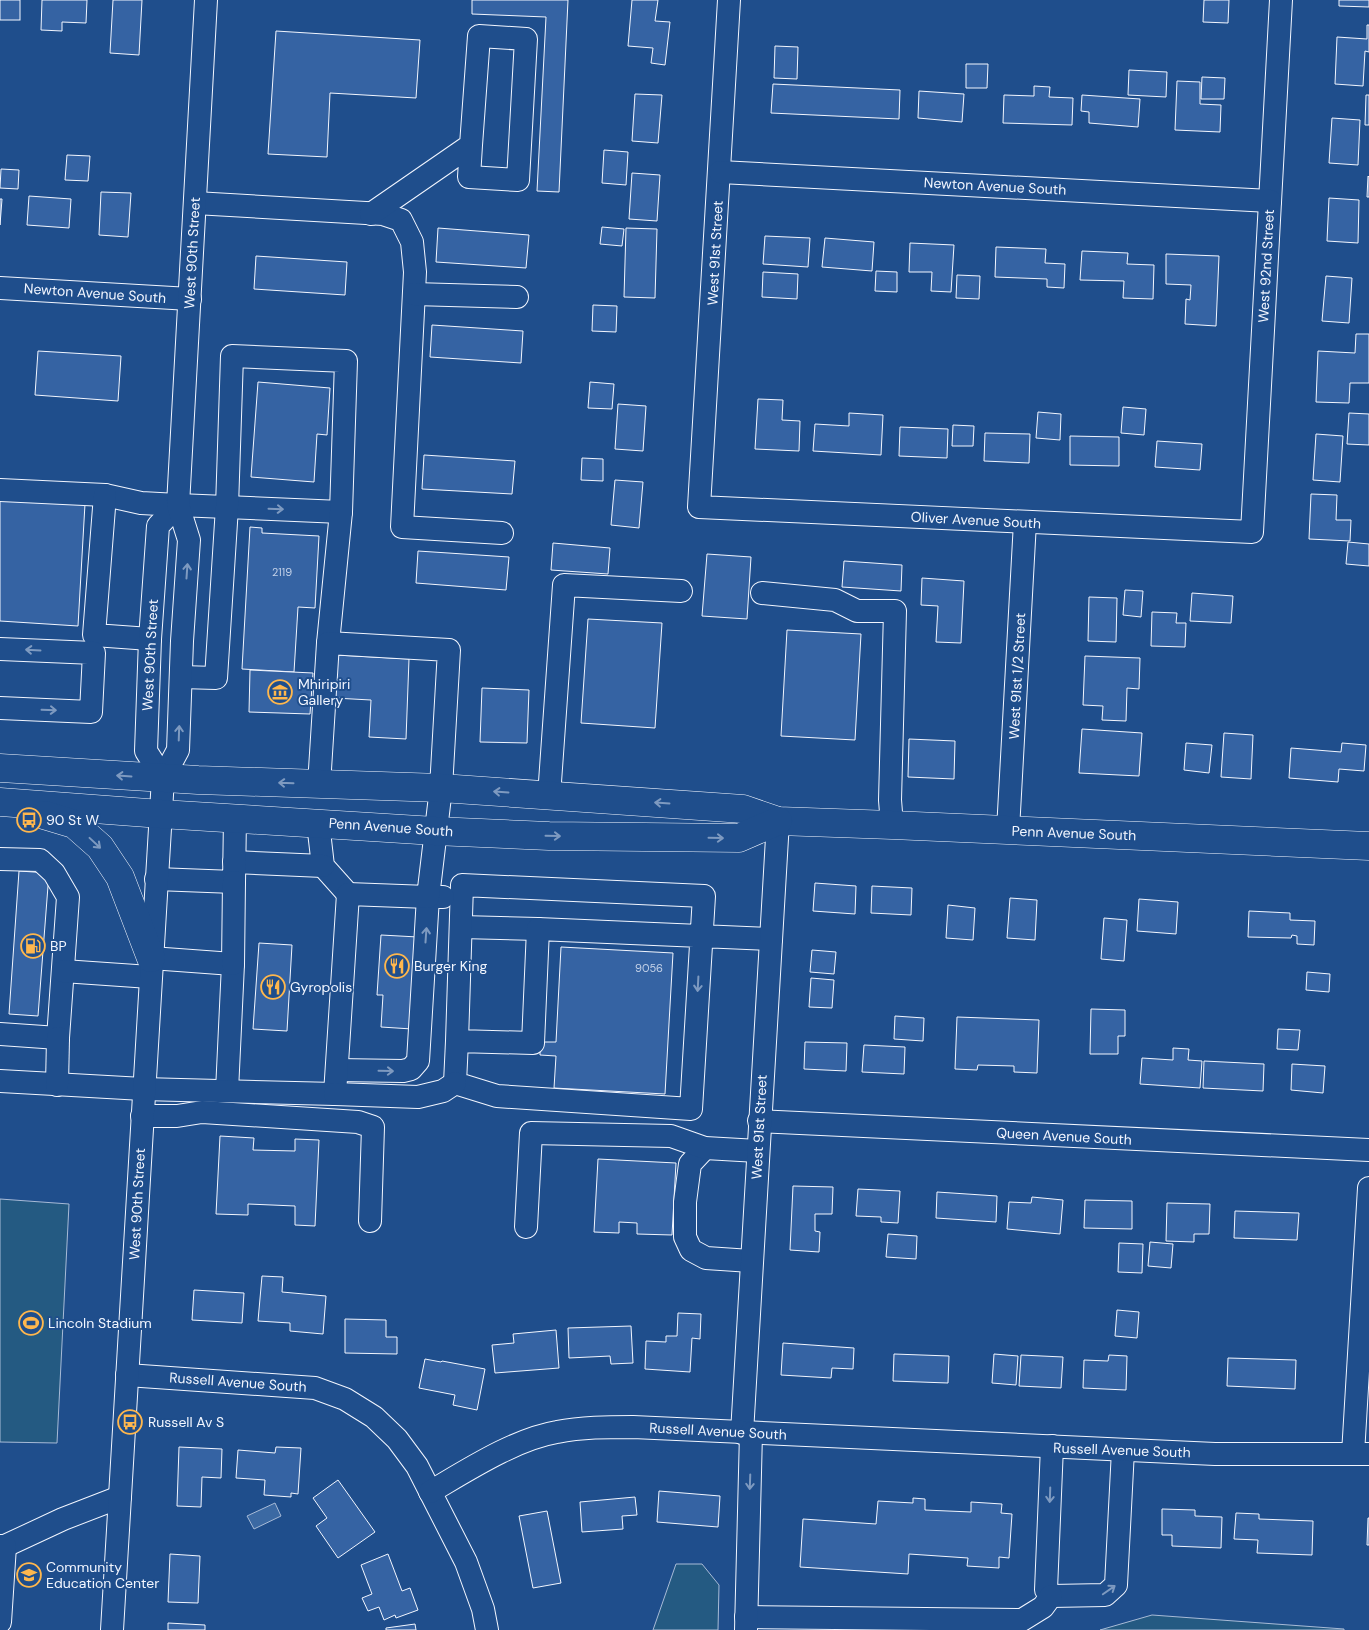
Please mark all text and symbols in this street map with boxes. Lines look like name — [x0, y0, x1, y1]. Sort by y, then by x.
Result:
street label: Newton Avenue South — [923, 173, 1067, 199]
street label: West 90th Street — [180, 197, 204, 309]
street label: West 91st Street — [703, 200, 727, 306]
street label: West 92nd Street — [1254, 209, 1278, 323]
street label: Newton Avenue South — [23, 279, 167, 307]
one-way arrow — [268, 504, 284, 514]
street label: Oliver Avenue South — [910, 508, 1042, 532]
one-way arrow — [182, 563, 191, 579]
house number: 2119 — [272, 565, 292, 579]
street label: West 90th Street — [138, 599, 162, 711]
street label: West 91st 1/2 Street — [1005, 612, 1029, 740]
one-way arrow — [25, 646, 41, 655]
place label: Mhiripiri Gallery — [298, 675, 350, 709]
museum icon: Mhiripiri Gallery — [267, 679, 293, 705]
one-way arrow — [40, 705, 56, 715]
one-way arrow — [174, 726, 184, 742]
one-way arrow — [116, 771, 132, 780]
one-way arrow — [278, 779, 294, 788]
one-way arrow — [493, 788, 509, 797]
one-way arrow — [654, 799, 670, 808]
bus stop icon: 90 St W — [16, 807, 42, 833]
place label: 90 St W — [46, 811, 99, 829]
street label: Penn Avenue South — [328, 814, 454, 840]
street label: Penn Avenue South — [1011, 822, 1137, 844]
one-way arrow — [545, 831, 561, 840]
one-way arrow — [708, 833, 724, 843]
one-way arrow — [89, 837, 102, 849]
one-way arrow — [422, 927, 431, 943]
fuel station icon: BP — [20, 933, 46, 959]
place label: BP — [50, 937, 67, 955]
restaurant icon: Burger King — [384, 953, 410, 979]
place label: Burger King — [414, 957, 487, 975]
house number: 9056 — [635, 961, 663, 975]
restaurant icon: Gyropolis — [260, 974, 286, 1000]
one-way arrow — [693, 976, 703, 992]
place label: Gyropolis — [290, 978, 352, 996]
one-way arrow — [378, 1066, 394, 1076]
street label: West 91st Street — [747, 1074, 771, 1180]
street label: Queen Avenue South — [996, 1123, 1132, 1149]
street label: West 90th Street — [125, 1148, 149, 1260]
sports icon: Lincoln Stadium — [18, 1310, 44, 1336]
place label: Lincoln Stadium — [48, 1314, 152, 1332]
street label: Russell Avenue South — [169, 1368, 307, 1396]
bus stop icon: Russell Av S — [117, 1409, 143, 1435]
place label: Russell Av S — [148, 1413, 224, 1431]
street label: Russell Avenue South — [649, 1418, 787, 1444]
street label: Russell Avenue South — [1053, 1439, 1191, 1461]
one-way arrow — [745, 1474, 755, 1490]
one-way arrow — [1045, 1487, 1054, 1503]
place label: Community Education Center — [46, 1558, 160, 1592]
school or university icon: Community Education Center — [16, 1562, 42, 1588]
one-way arrow — [1103, 1585, 1116, 1596]

